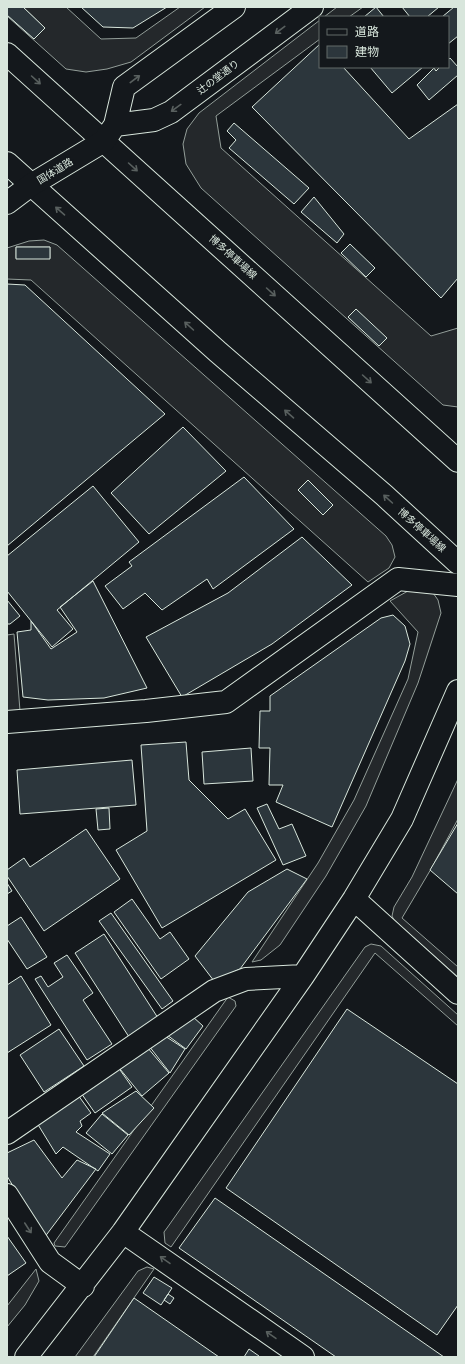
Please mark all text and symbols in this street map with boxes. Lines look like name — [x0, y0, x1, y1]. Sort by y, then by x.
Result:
legend — [319, 16, 449, 68]
text: 道路 — [355, 25, 379, 39]
one-way arrow — [275, 26, 286, 35]
text: 建物 — [355, 45, 379, 59]
street label: 辻の堂通り — [195, 58, 241, 96]
one-way arrow — [129, 74, 140, 83]
one-way arrow — [31, 75, 41, 85]
one-way arrow — [171, 104, 182, 112]
street label: 国体道路 — [35, 156, 75, 186]
one-way arrow — [128, 162, 138, 172]
one-way arrow — [54, 206, 65, 215]
street label: 博多停車場線 — [207, 233, 259, 281]
one-way arrow — [266, 287, 276, 296]
one-way arrow — [184, 322, 194, 331]
one-way arrow — [362, 374, 372, 384]
one-way arrow — [284, 409, 295, 418]
one-way arrow — [383, 494, 393, 504]
street label: 博多停車場線 — [396, 506, 448, 554]
one-way arrow — [24, 1222, 32, 1233]
one-way arrow — [159, 1256, 170, 1264]
one-way arrow — [266, 1331, 277, 1339]

